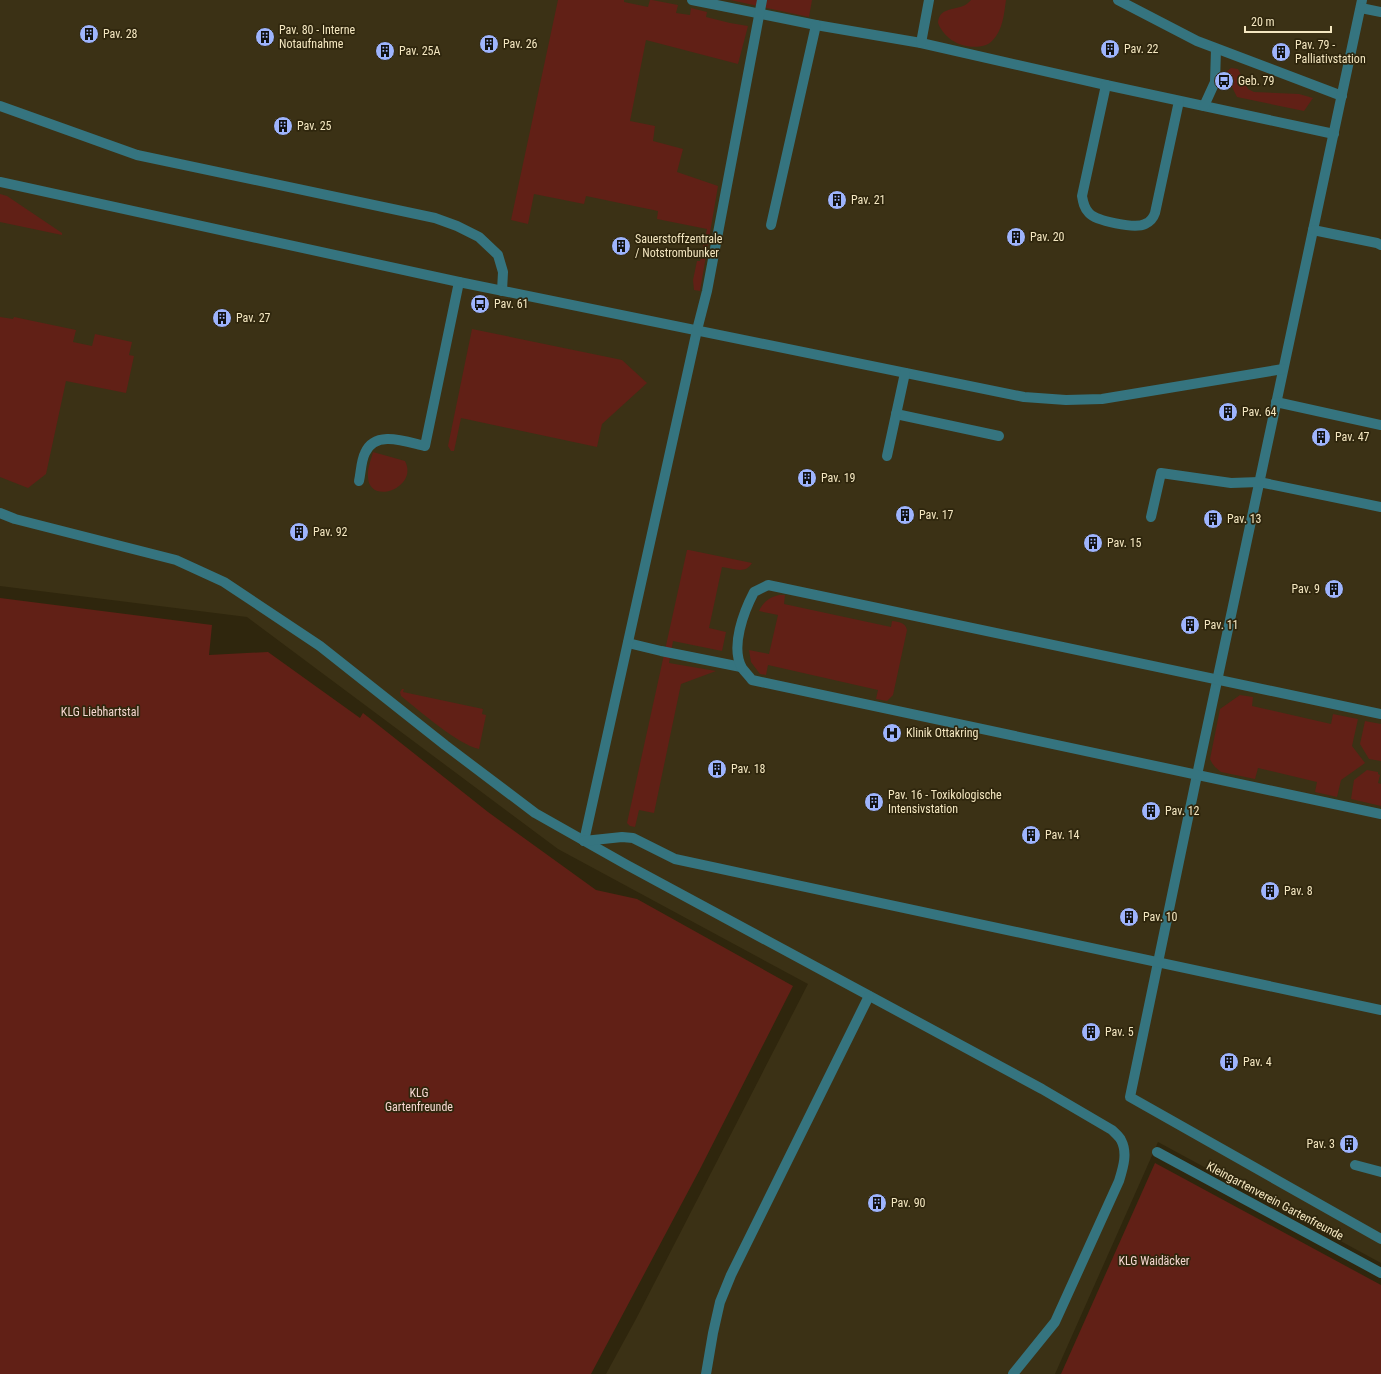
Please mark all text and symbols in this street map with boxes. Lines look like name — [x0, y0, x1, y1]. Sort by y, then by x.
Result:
scale bar — [1245, 8, 1331, 34]
text: 20 m — [1251, 15, 1275, 29]
building icon: Pav. 28 — [78, 23, 100, 45]
place label: Pav. 80 - Interne Notaufnahme — [279, 23, 355, 51]
building icon: Pav. 80 - Interne Notaufnahme — [254, 26, 276, 48]
place label: Pav. 28 — [103, 27, 138, 41]
building icon: Pav. 26 — [478, 33, 500, 55]
place label: Pav. 26 — [503, 37, 538, 51]
building icon: Pav. 22 — [1099, 38, 1121, 60]
place label: Pav. 79 - Palliativstation — [1295, 38, 1366, 66]
building icon: Pav. 25A — [374, 40, 396, 62]
building icon: Pav. 79 - Palliativstation — [1270, 41, 1292, 63]
place label: Pav. 22 — [1124, 42, 1159, 56]
place label: Pav. 25A — [399, 44, 441, 58]
bus stop icon: Geb. 79 — [1213, 70, 1235, 92]
place label: Geb. 79 — [1238, 74, 1274, 88]
building icon: Pav. 25 — [272, 115, 294, 137]
place label: Pav. 25 — [297, 119, 332, 133]
building icon: Pav. 21 — [826, 189, 848, 211]
place label: Pav. 21 — [851, 193, 886, 207]
building icon: Pav. 20 — [1005, 226, 1027, 248]
place label: Pav. 20 — [1030, 230, 1065, 244]
place label: Sauerstoffzentrale / Notstrombunker — [635, 232, 723, 260]
building icon: Sauerstoffzentrale / Notstrombunker — [610, 235, 632, 257]
bus stop icon: Pav. 61 — [469, 293, 491, 315]
place label: Pav. 61 — [494, 297, 529, 311]
building icon: Pav. 27 — [211, 307, 233, 329]
place label: Pav. 27 — [236, 311, 271, 325]
building icon: Pav. 64 — [1217, 401, 1239, 423]
place label: Pav. 64 — [1242, 405, 1277, 419]
building icon: Pav. 47 — [1310, 426, 1332, 448]
place label: Pav. 47 — [1335, 430, 1370, 444]
building icon: Pav. 19 — [796, 467, 818, 489]
place label: Pav. 19 — [821, 471, 856, 485]
building icon: Pav. 17 — [894, 504, 916, 526]
place label: Pav. 17 — [919, 508, 954, 522]
building icon: Pav. 13 — [1202, 508, 1224, 530]
place label: Pav. 13 — [1227, 512, 1262, 526]
building icon: Pav. 92 — [288, 521, 310, 543]
place label: Pav. 92 — [313, 525, 348, 539]
building icon: Pav. 15 — [1082, 532, 1104, 554]
place label: Pav. 15 — [1107, 536, 1142, 550]
building icon: Pav. 9 — [1323, 578, 1345, 600]
place label: Pav. 9 — [1291, 582, 1320, 596]
building icon: Pav. 11 — [1179, 614, 1201, 636]
place label: Pav. 11 — [1204, 618, 1239, 632]
park label: KLG Liebhartstal — [61, 705, 139, 719]
hospital icon: Klinik Ottakring — [881, 722, 903, 744]
place label: Klinik Ottakring — [906, 726, 978, 740]
building icon: Pav. 18 — [706, 758, 728, 780]
place label: Pav. 18 — [731, 762, 766, 776]
place label: Pav. 16 - Toxikologische Intensivstation — [888, 788, 1002, 816]
building icon: Pav. 16 - Toxikologische Intensivstation — [863, 791, 885, 813]
building icon: Pav. 12 — [1140, 800, 1162, 822]
place label: Pav. 12 — [1165, 804, 1200, 818]
building icon: Pav. 14 — [1020, 824, 1042, 846]
place label: Pav. 14 — [1045, 828, 1080, 842]
building icon: Pav. 8 — [1259, 880, 1281, 902]
place label: Pav. 8 — [1284, 884, 1313, 898]
building icon: Pav. 10 — [1118, 906, 1140, 928]
place label: Pav. 10 — [1143, 910, 1178, 924]
building icon: Pav. 5 — [1080, 1021, 1102, 1043]
place label: Pav. 5 — [1105, 1025, 1134, 1039]
building icon: Pav. 4 — [1218, 1051, 1240, 1073]
place label: Pav. 4 — [1243, 1055, 1272, 1069]
park label: KLG Gartenfreunde — [385, 1086, 453, 1114]
building icon: Pav. 3 — [1338, 1133, 1360, 1155]
place label: Pav. 3 — [1306, 1137, 1335, 1151]
street label: Kleingartenverein Gartenfreunde — [1204, 1159, 1346, 1243]
building icon: Pav. 90 — [866, 1192, 888, 1214]
place label: Pav. 90 — [891, 1196, 926, 1210]
park label: KLG Waidäcker — [1119, 1254, 1190, 1268]

